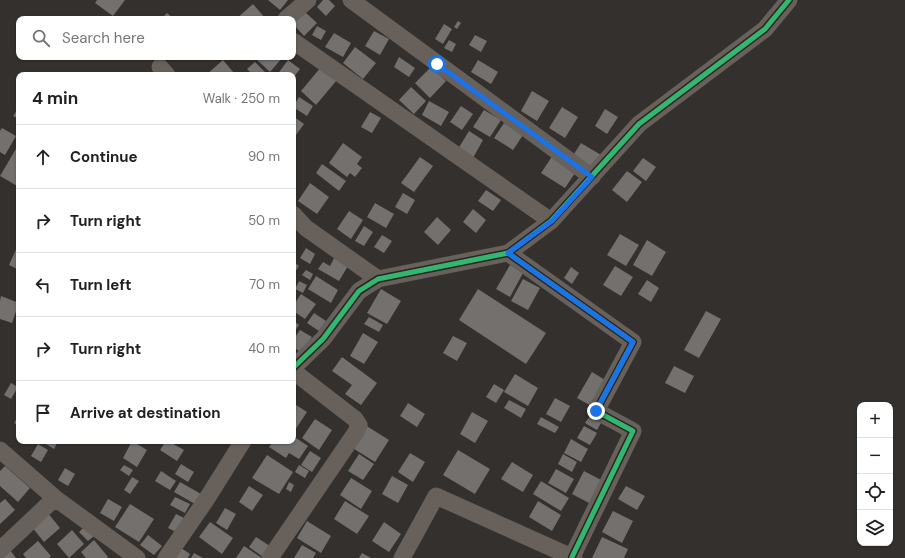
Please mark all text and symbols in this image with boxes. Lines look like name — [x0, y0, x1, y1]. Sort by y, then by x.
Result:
search box — [16, 16, 296, 60]
icon: search — [30, 27, 52, 49]
text: Search here — [62, 28, 145, 48]
route start — [428, 55, 446, 73]
text: 4 min — [32, 87, 78, 109]
text: Walk · 250 m — [203, 90, 280, 107]
icon: ahead — [32, 146, 54, 168]
text: Continue — [70, 147, 138, 167]
text: 90 m — [248, 148, 280, 165]
icon: right — [32, 210, 54, 232]
text: Turn right — [70, 211, 141, 231]
text: 50 m — [248, 212, 280, 229]
icon: left — [32, 274, 54, 296]
text: Turn left — [70, 275, 131, 295]
text: 70 m — [249, 276, 280, 293]
icon: right — [32, 338, 54, 360]
text: Turn right — [70, 339, 141, 359]
text: 40 m — [248, 340, 280, 357]
icon: arrive — [32, 402, 54, 424]
route end — [587, 402, 605, 420]
map controls — [857, 402, 893, 546]
button: + — [857, 402, 893, 438]
text: Arrive at destination — [70, 403, 221, 423]
button: − — [857, 438, 893, 474]
button: locate — [857, 474, 893, 510]
button: layers — [857, 510, 893, 546]

